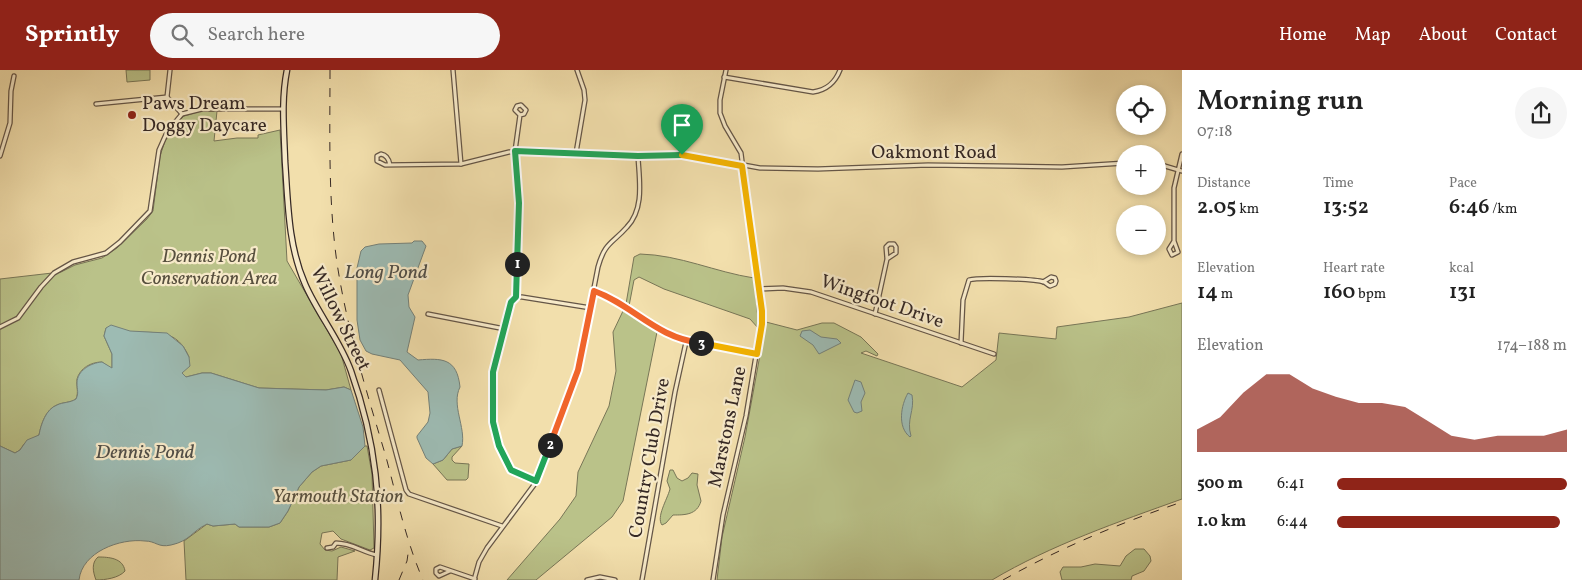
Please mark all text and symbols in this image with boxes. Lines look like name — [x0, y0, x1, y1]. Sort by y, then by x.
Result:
search box — [150, 13, 500, 58]
text: Sprintly — [25, 18, 120, 52]
icon: search — [168, 21, 196, 49]
text: Search here — [208, 22, 305, 48]
text: Home — [1279, 23, 1327, 48]
text: Map — [1355, 23, 1391, 48]
text: About — [1419, 23, 1467, 48]
text: Contact — [1495, 23, 1557, 48]
text: Morning run — [1197, 82, 1364, 121]
map controls — [1116, 85, 1166, 255]
button: locate — [1116, 85, 1166, 135]
button: share — [1515, 87, 1567, 139]
place label: Paws Dream Doggy Daycare — [142, 91, 267, 139]
pin — [661, 104, 703, 155]
marker: Paws Dream Doggy Daycare — [126, 109, 138, 121]
icon: arrive — [668, 111, 696, 139]
text: 07:18 — [1197, 121, 1233, 143]
street label: Oakmont Road — [871, 140, 997, 166]
button: + — [1116, 145, 1166, 195]
text: Distance — [1197, 174, 1251, 193]
text: Time — [1323, 174, 1354, 193]
text: Pace — [1449, 174, 1477, 193]
text: 2.05 — [1197, 193, 1236, 222]
text: 13:52 — [1323, 193, 1369, 222]
text: 6:46 — [1449, 193, 1489, 222]
text: km — [1236, 200, 1259, 219]
text: /km — [1489, 200, 1517, 219]
button: − — [1116, 205, 1166, 255]
park label: Dennis Pond Conservation Area — [141, 244, 277, 292]
pin: 1 — [504, 252, 530, 276]
text: 1 — [515, 255, 520, 274]
water label: Long Pond — [344, 259, 428, 287]
text: Elevation — [1197, 259, 1255, 278]
text: Heart rate — [1323, 259, 1385, 278]
text: kcal — [1449, 259, 1474, 278]
street label: Willow Street — [303, 262, 377, 376]
street label: Wingfoot Drive — [817, 269, 947, 335]
text: 14 — [1197, 278, 1218, 307]
text: 160 — [1323, 278, 1355, 307]
text: 131 — [1449, 278, 1476, 307]
text: m — [1218, 285, 1233, 304]
text: bpm — [1355, 285, 1386, 304]
pin: 3 — [688, 330, 714, 356]
text: 3 — [698, 334, 705, 353]
text: Elevation — [1197, 335, 1264, 357]
text: 174–188 m — [1497, 335, 1567, 357]
street label: Marstons Lane — [702, 364, 754, 490]
street label: Country Club Drive — [623, 376, 677, 540]
pin: 2 — [538, 432, 562, 458]
text: 2 — [547, 436, 554, 455]
water label: Dennis Pond — [95, 439, 195, 467]
text: 500 m — [1197, 473, 1243, 495]
text: 6:41 — [1277, 473, 1305, 495]
park label: Yarmouth Station — [273, 484, 404, 510]
text: 1.0 km — [1197, 511, 1246, 533]
text: 6:44 — [1277, 511, 1308, 533]

